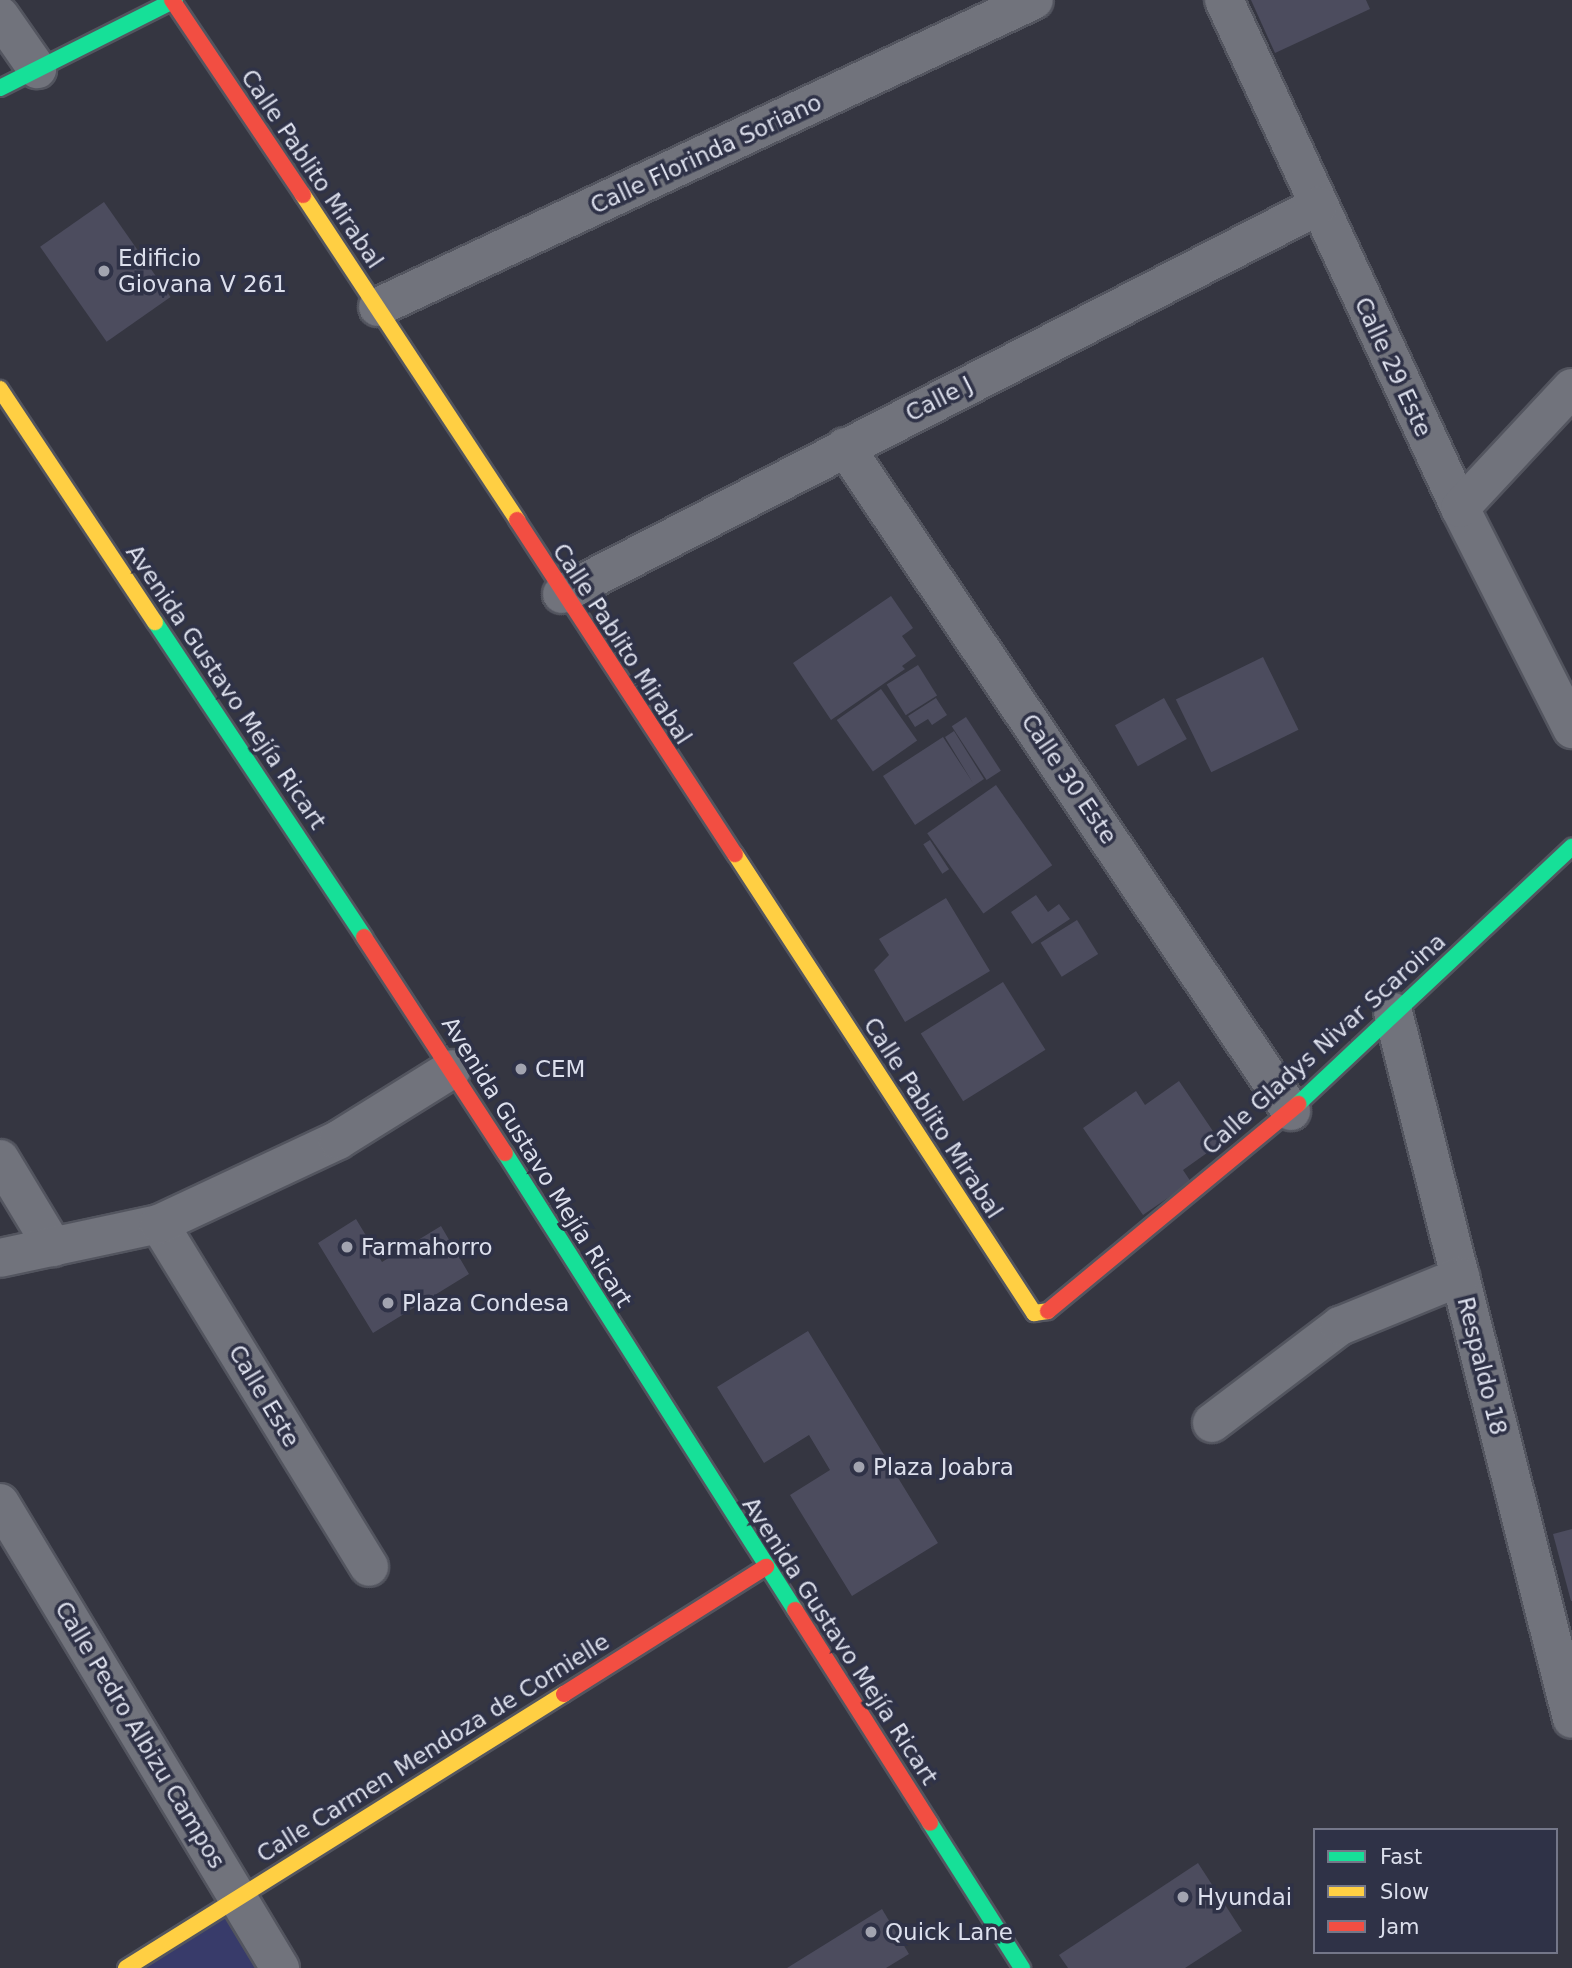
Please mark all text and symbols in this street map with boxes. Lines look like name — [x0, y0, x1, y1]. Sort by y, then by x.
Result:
street label: Calle Pablito Mirabal — [235, 64, 389, 274]
street label: Calle Florinda Soriano — [586, 88, 826, 220]
place label: Edificio Giovana V 261 — [118, 244, 287, 298]
marker: Edificio Giovana V 261 — [96, 263, 112, 279]
street label: Calle 29 Este — [1349, 293, 1437, 441]
street label: Calle J — [901, 371, 977, 427]
street label: Calle Pablito Mirabal — [547, 538, 697, 750]
street label: Avenida Gustavo Mejía Ricart — [120, 539, 332, 835]
street label: Calle 30 Este — [1015, 709, 1123, 849]
street label: Calle Gladys Nivar Scaroina — [1197, 927, 1451, 1161]
street label: Avenida Gustavo Mejía Ricart — [436, 1012, 638, 1312]
street label: Calle Pablito Mirabal — [858, 1012, 1008, 1224]
place label: CEM — [535, 1055, 585, 1083]
marker: CEM — [513, 1061, 529, 1077]
place label: Farmahorro — [361, 1233, 492, 1261]
marker: Farmahorro — [339, 1239, 355, 1255]
place label: Plaza Condesa — [402, 1289, 569, 1317]
street label: Respaldo 18 — [1452, 1294, 1512, 1438]
marker: Plaza Condesa — [380, 1295, 396, 1311]
street label: Calle Este — [223, 1340, 305, 1452]
place label: Plaza Joabra — [873, 1453, 1014, 1481]
marker: Plaza Joabra — [851, 1459, 867, 1475]
street label: Avenida Gustavo Mejía Ricart — [737, 1492, 943, 1790]
street label: Calle Pedro Albizu Campos — [49, 1596, 231, 1874]
street label: Calle Carmen Mendoza de Cornielle — [252, 1628, 614, 1868]
legend — [1313, 1828, 1558, 1954]
text: Fast — [1380, 1845, 1422, 1869]
text: Slow — [1380, 1880, 1429, 1904]
place label: Hyundai — [1197, 1883, 1292, 1911]
marker: Hyundai — [1175, 1889, 1191, 1905]
text: Jam — [1380, 1915, 1420, 1939]
place label: Quick Lane — [885, 1918, 1013, 1946]
marker: Quick Lane — [863, 1924, 879, 1940]

